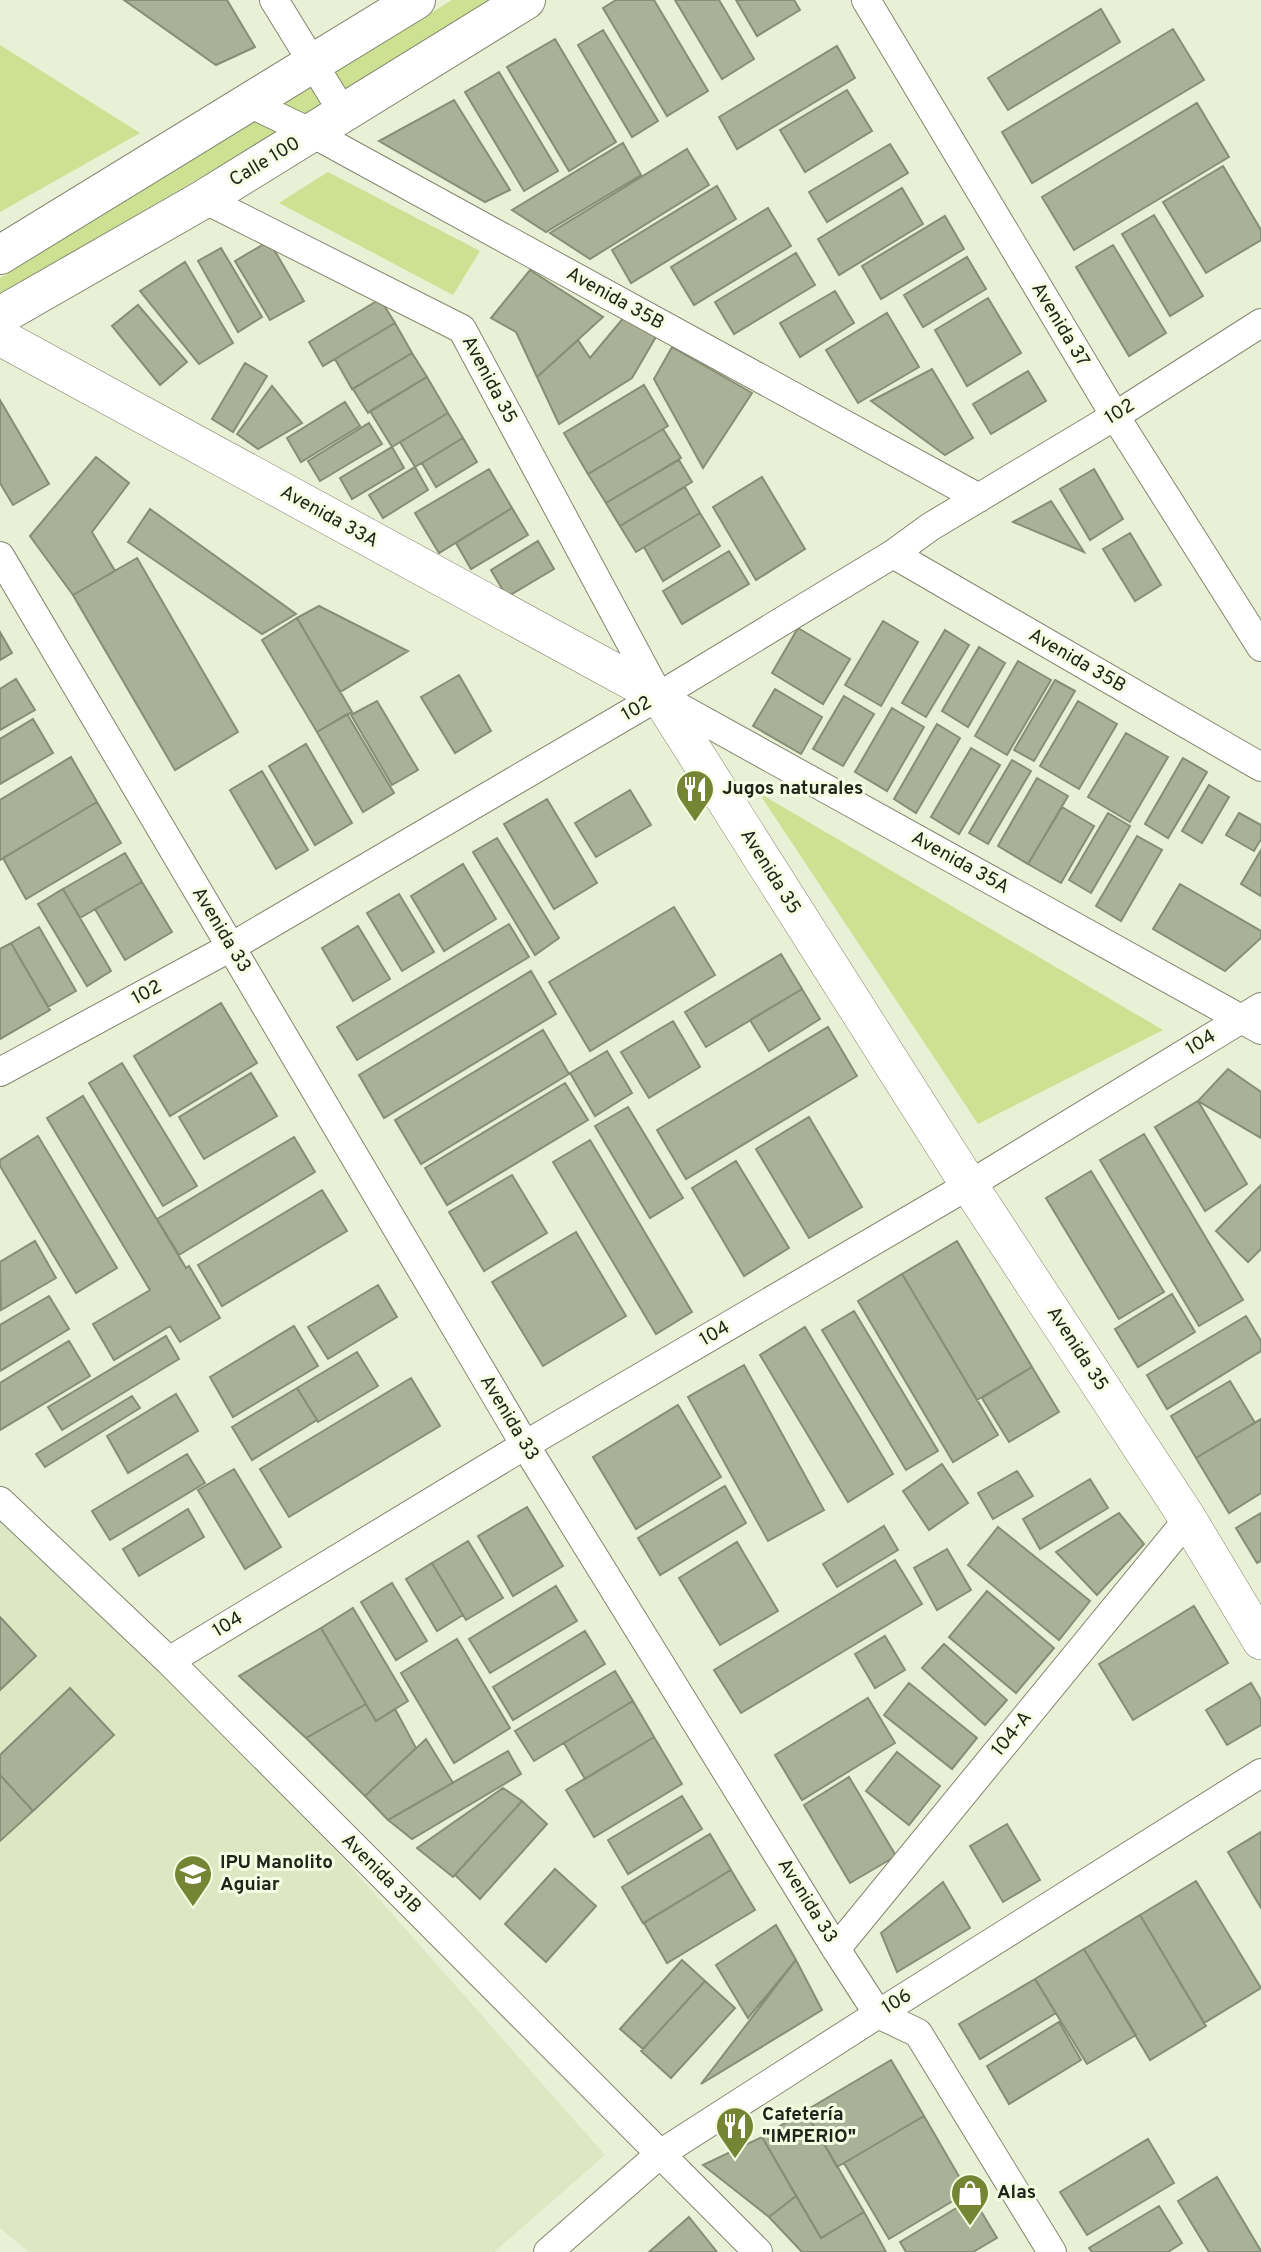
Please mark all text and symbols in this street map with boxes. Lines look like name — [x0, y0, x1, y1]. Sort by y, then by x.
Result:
street label: Calle 100 — [225, 132, 305, 192]
street label: Avenida 35B — [562, 262, 668, 336]
street label: Avenida 37 — [1026, 279, 1094, 371]
street label: Avenida 35 — [456, 332, 522, 428]
street label: 102 — [1101, 394, 1139, 430]
street label: Avenida 33A — [276, 480, 382, 554]
street label: Avenida 35B — [1024, 624, 1130, 698]
street label: 102 — [618, 691, 656, 727]
restaurant icon: Jugos naturales — [674, 768, 716, 823]
place label: Jugos naturales — [722, 777, 863, 801]
street label: Avenida 35 — [734, 825, 806, 919]
street label: Avenida 35A — [907, 826, 1013, 900]
street label: Avenida 33 — [186, 883, 256, 977]
street label: 102 — [128, 975, 166, 1011]
street label: 104 — [1181, 1025, 1221, 1061]
street label: Avenida 35 — [1041, 1302, 1113, 1396]
street label: 104 — [696, 1316, 734, 1352]
street label: Avenida 33 — [474, 1371, 544, 1465]
street label: 104 — [208, 1607, 248, 1643]
street label: 104-A — [987, 1707, 1037, 1761]
street label: Avenida 31B — [336, 1829, 426, 1919]
place label: IPU Manolito Aguiar — [220, 1851, 333, 1897]
school or university icon: IPU Manolito Aguiar — [172, 1853, 214, 1908]
street label: Avenida 33 — [772, 1854, 842, 1948]
street label: 106 — [878, 1984, 916, 2020]
place label: Cafetería "IMPERIO" — [762, 2103, 856, 2149]
restaurant icon: Cafetería "IMPERIO" — [714, 2105, 756, 2160]
shop icon: Alas — [949, 2172, 991, 2227]
place label: Alas — [997, 2181, 1036, 2205]

